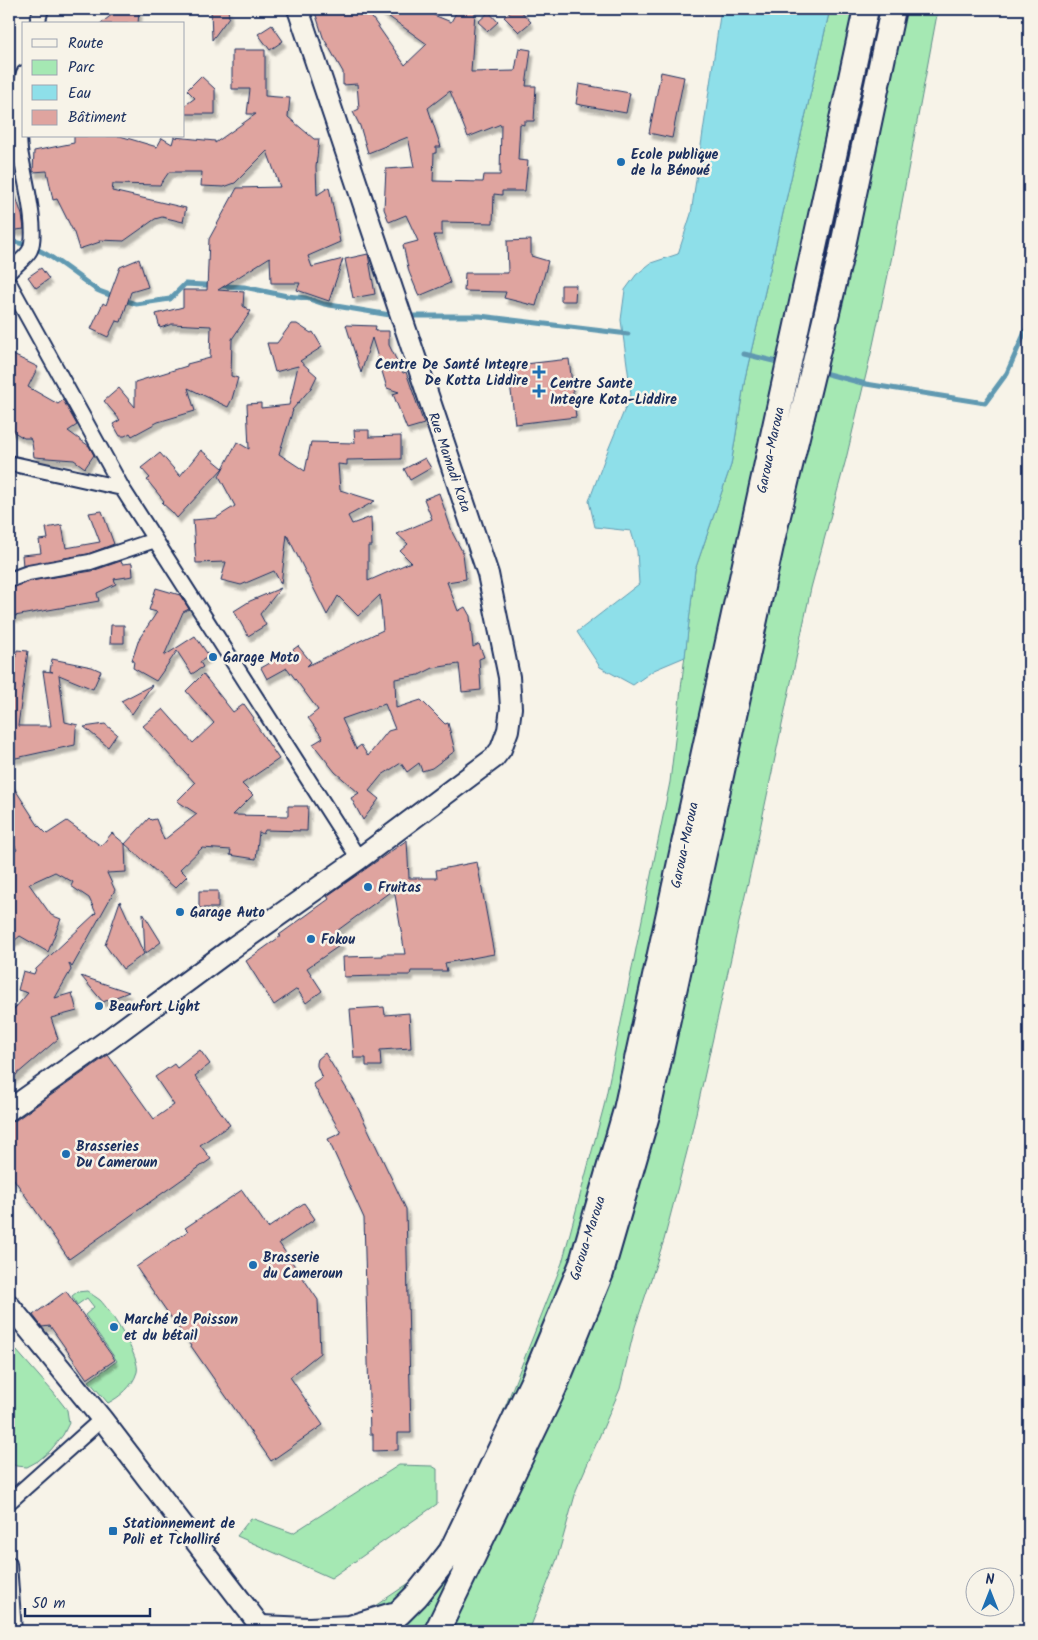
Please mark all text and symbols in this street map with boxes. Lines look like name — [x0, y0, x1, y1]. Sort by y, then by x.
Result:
legend — [22, 22, 185, 138]
text: Route — [68, 32, 104, 56]
text: Parc — [68, 56, 95, 80]
text: Eau — [68, 82, 91, 106]
text: Bâtiment — [68, 106, 127, 130]
place label: Ecole publique de la Bénoué — [631, 144, 719, 182]
marker: Ecole publique de la Bénoué — [615, 156, 627, 168]
place label: Centre De Santé Integre De Kotta Liddire — [375, 354, 528, 392]
marker: Centre De Santé Integre De Kotta Liddire — [532, 365, 546, 379]
place label: Centre Sante Integre Kota-Liddire — [550, 373, 677, 411]
marker: Centre Sante Integre Kota-Liddire — [532, 384, 546, 398]
street label: Garoua-Maroua — [751, 405, 791, 495]
street label: Rue Mamadi Kota — [422, 409, 476, 515]
place label: Garage Moto — [223, 647, 300, 669]
marker: Garage Moto — [207, 651, 219, 663]
street label: Garoua-Maroua — [665, 800, 705, 890]
place label: Fruitas — [378, 877, 422, 899]
marker: Fruitas — [362, 881, 374, 893]
place label: Garage Auto — [190, 902, 266, 924]
marker: Garage Auto — [174, 906, 186, 918]
place label: Fokou — [321, 929, 355, 951]
marker: Fokou — [305, 933, 317, 945]
place label: Beaufort Light — [109, 996, 201, 1018]
marker: Beaufort Light — [93, 1000, 105, 1012]
place label: Brasseries Du Cameroun — [76, 1136, 158, 1174]
marker: Brasseries Du Cameroun — [60, 1148, 72, 1160]
street label: Garoua-Maroua — [564, 1193, 612, 1283]
place label: Brasserie du Cameroun — [263, 1247, 343, 1285]
marker: Brasserie du Cameroun — [247, 1259, 259, 1271]
place label: Marché de Poisson et du bétail — [124, 1309, 238, 1347]
marker: Marché de Poisson et du bétail — [108, 1321, 120, 1333]
place label: Stationnement de Poli et Tcholliré — [123, 1513, 235, 1551]
marker: Stationnement de Poli et Tcholliré — [107, 1525, 119, 1537]
north arrow — [966, 1568, 1016, 1618]
text: N — [986, 1569, 995, 1591]
scale bar — [25, 1585, 150, 1617]
text: 50 m — [32, 1592, 66, 1616]

